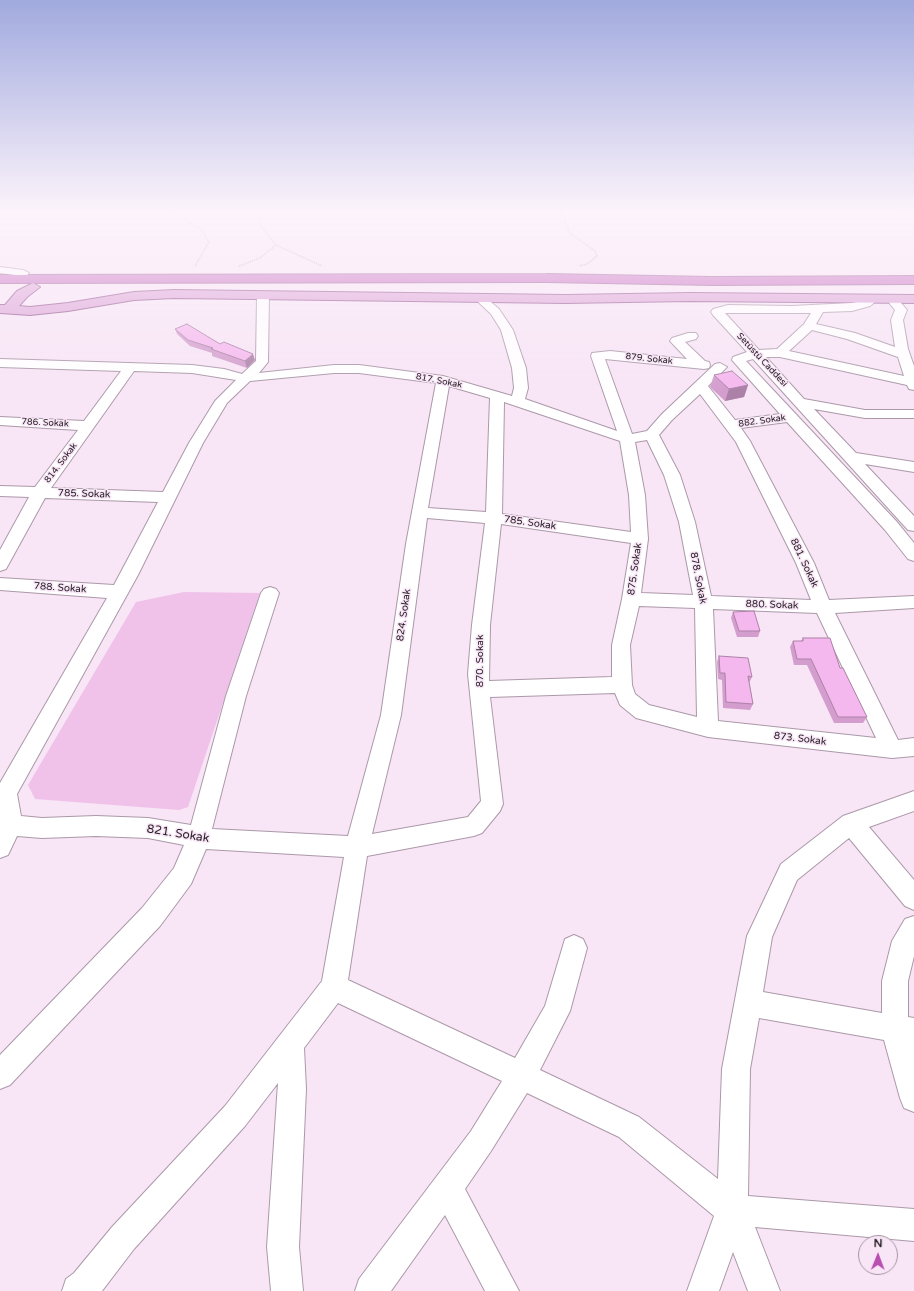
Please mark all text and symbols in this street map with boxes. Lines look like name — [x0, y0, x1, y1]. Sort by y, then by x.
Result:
street label: Setüstü Caddesi — [734, 331, 790, 389]
street label: 879. Sokak — [625, 351, 673, 367]
street label: 817. Sokak — [415, 371, 463, 391]
street label: 882. Sokak — [738, 412, 786, 430]
street label: 786. Sokak — [21, 416, 69, 430]
street label: 814. Sokak — [42, 441, 80, 485]
street label: 785. Sokak — [58, 487, 110, 501]
street label: 785. Sokak — [503, 513, 557, 533]
street label: 881. Sokak — [787, 537, 821, 589]
street label: 875. Sokak — [625, 542, 645, 596]
street label: 878. Sokak — [687, 551, 709, 605]
street label: 788. Sokak — [33, 580, 87, 596]
street label: 824. Sokak — [394, 588, 414, 642]
street label: 880. Sokak — [745, 598, 799, 612]
street label: 870. Sokak — [474, 635, 486, 687]
street label: 873. Sokak — [773, 730, 827, 748]
street label: 821. Sokak — [146, 822, 210, 846]
north arrow — [858, 1235, 898, 1275]
text: N — [874, 1237, 883, 1250]

